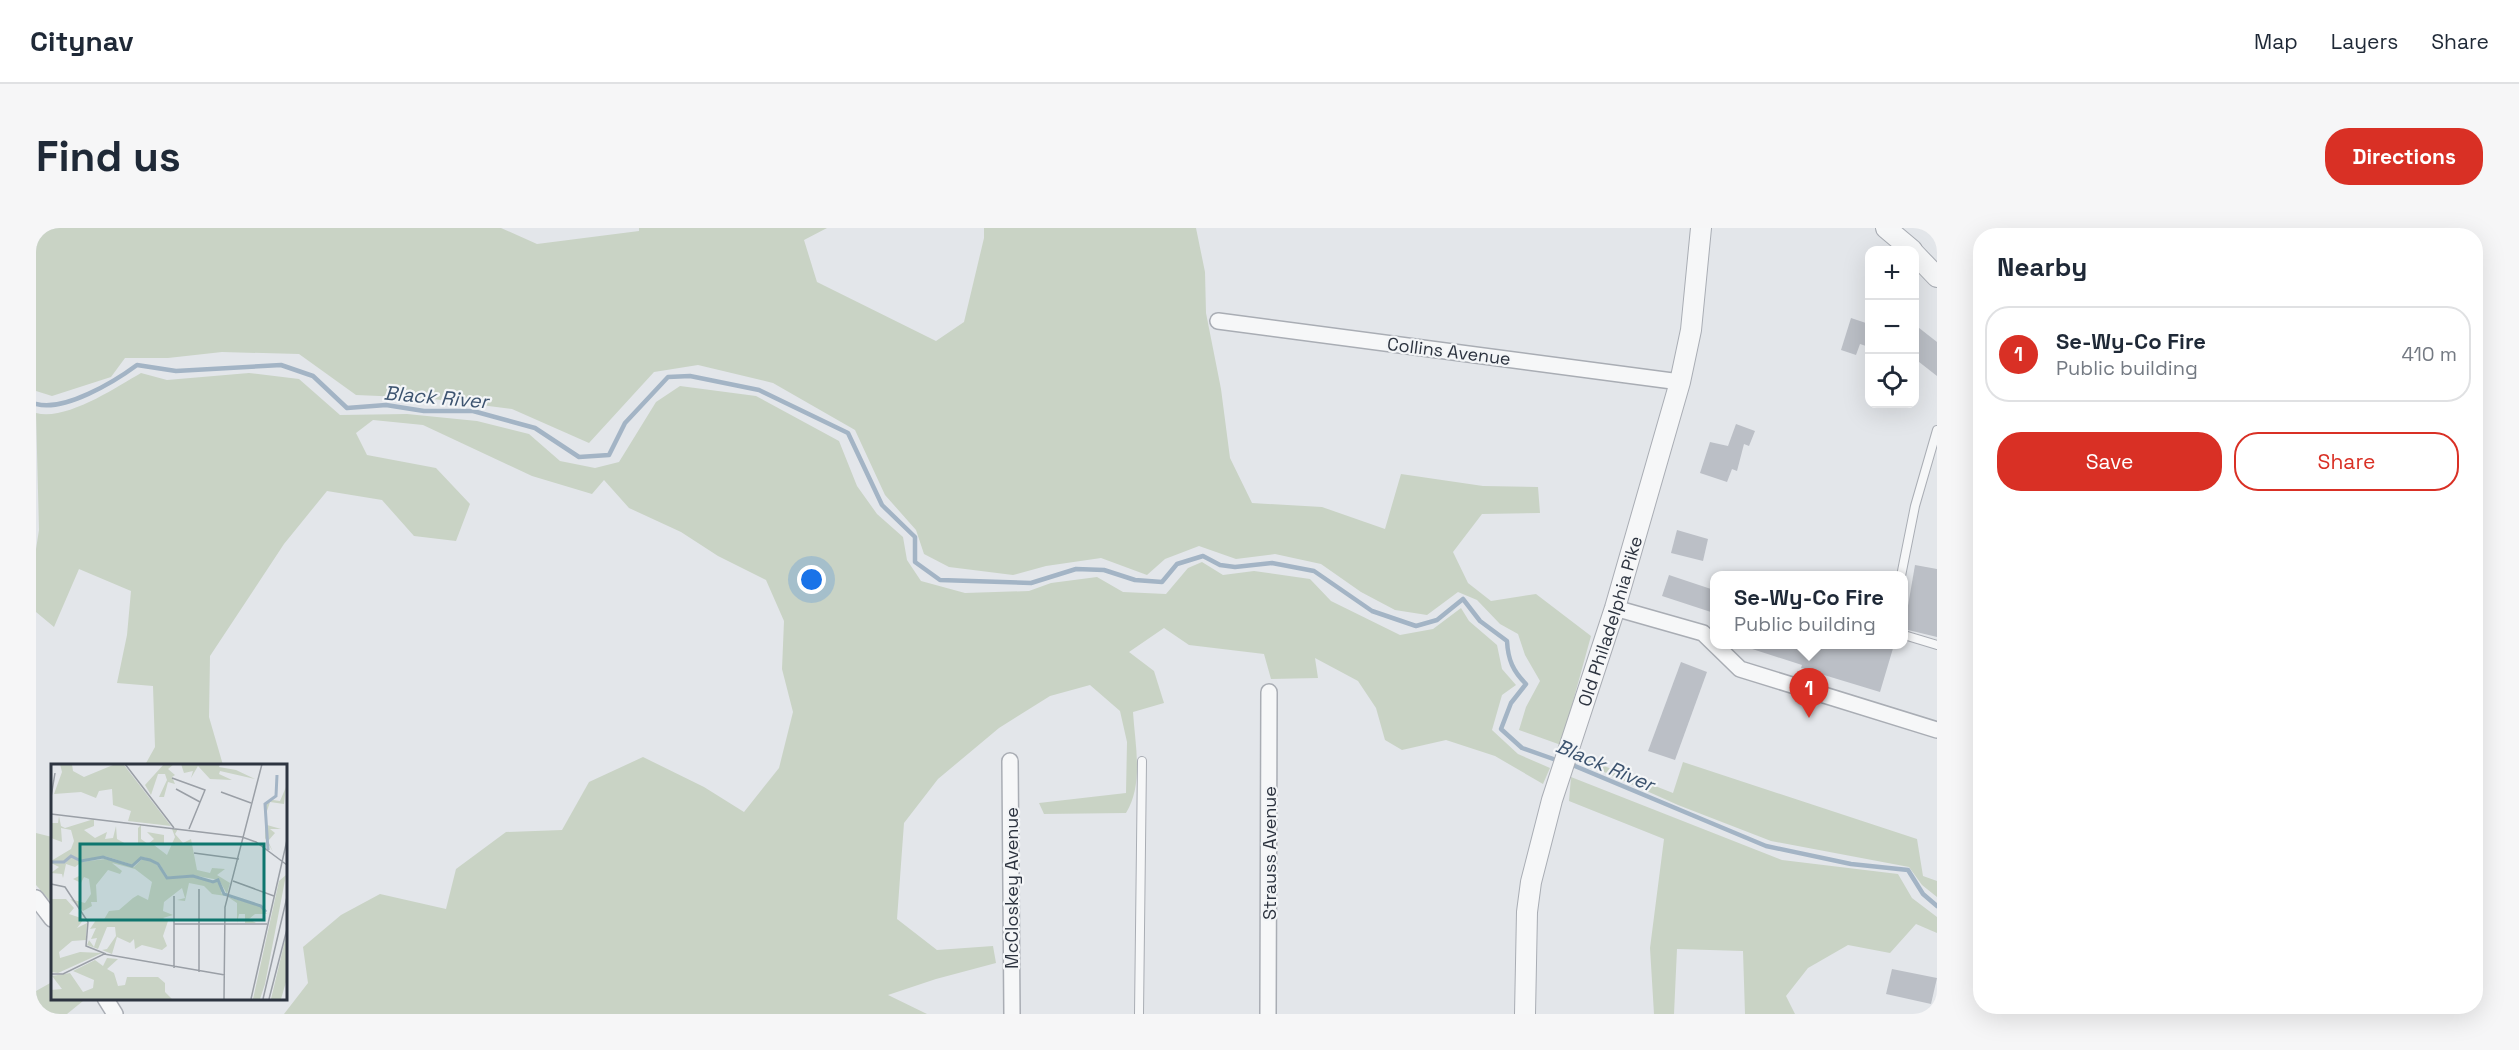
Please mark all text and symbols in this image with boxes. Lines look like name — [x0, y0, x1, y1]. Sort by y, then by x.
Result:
text: Citynav — [30, 23, 134, 59]
text: Map — [2254, 28, 2298, 55]
text: Layers — [2331, 28, 2398, 55]
text: Share — [2431, 28, 2489, 55]
button: Directions — [2325, 128, 2483, 185]
text: Find us — [36, 130, 181, 183]
map controls — [1865, 246, 1919, 408]
button: + — [1865, 246, 1919, 300]
text: Nearby — [1997, 250, 2087, 284]
button: − — [1865, 300, 1919, 354]
text: Se-Wy-Co Fire — [2056, 327, 2206, 355]
street label: Collins Avenue — [1386, 332, 1512, 370]
text: 1 — [2014, 341, 2023, 367]
text: 410 m — [2401, 341, 2457, 367]
button: locate — [1865, 354, 1919, 408]
text: Public building — [2056, 355, 2198, 381]
water label: Black River — [383, 379, 492, 415]
button: Save — [1997, 432, 2222, 491]
button: Share — [2234, 432, 2459, 491]
street label: Old Philadelphia Pike — [1572, 533, 1647, 709]
your location — [797, 565, 826, 594]
popup — [1710, 571, 1908, 649]
text: Se-Wy-Co Fire — [1734, 583, 1884, 611]
text: Public building — [1734, 611, 1876, 637]
pin: 1 — [1790, 668, 1828, 718]
water label: Black River — [1552, 733, 1660, 798]
inset map — [51, 764, 286, 999]
street label: Strauss Avenue — [1258, 786, 1281, 920]
street label: McCloskey Avenue — [1000, 807, 1023, 969]

